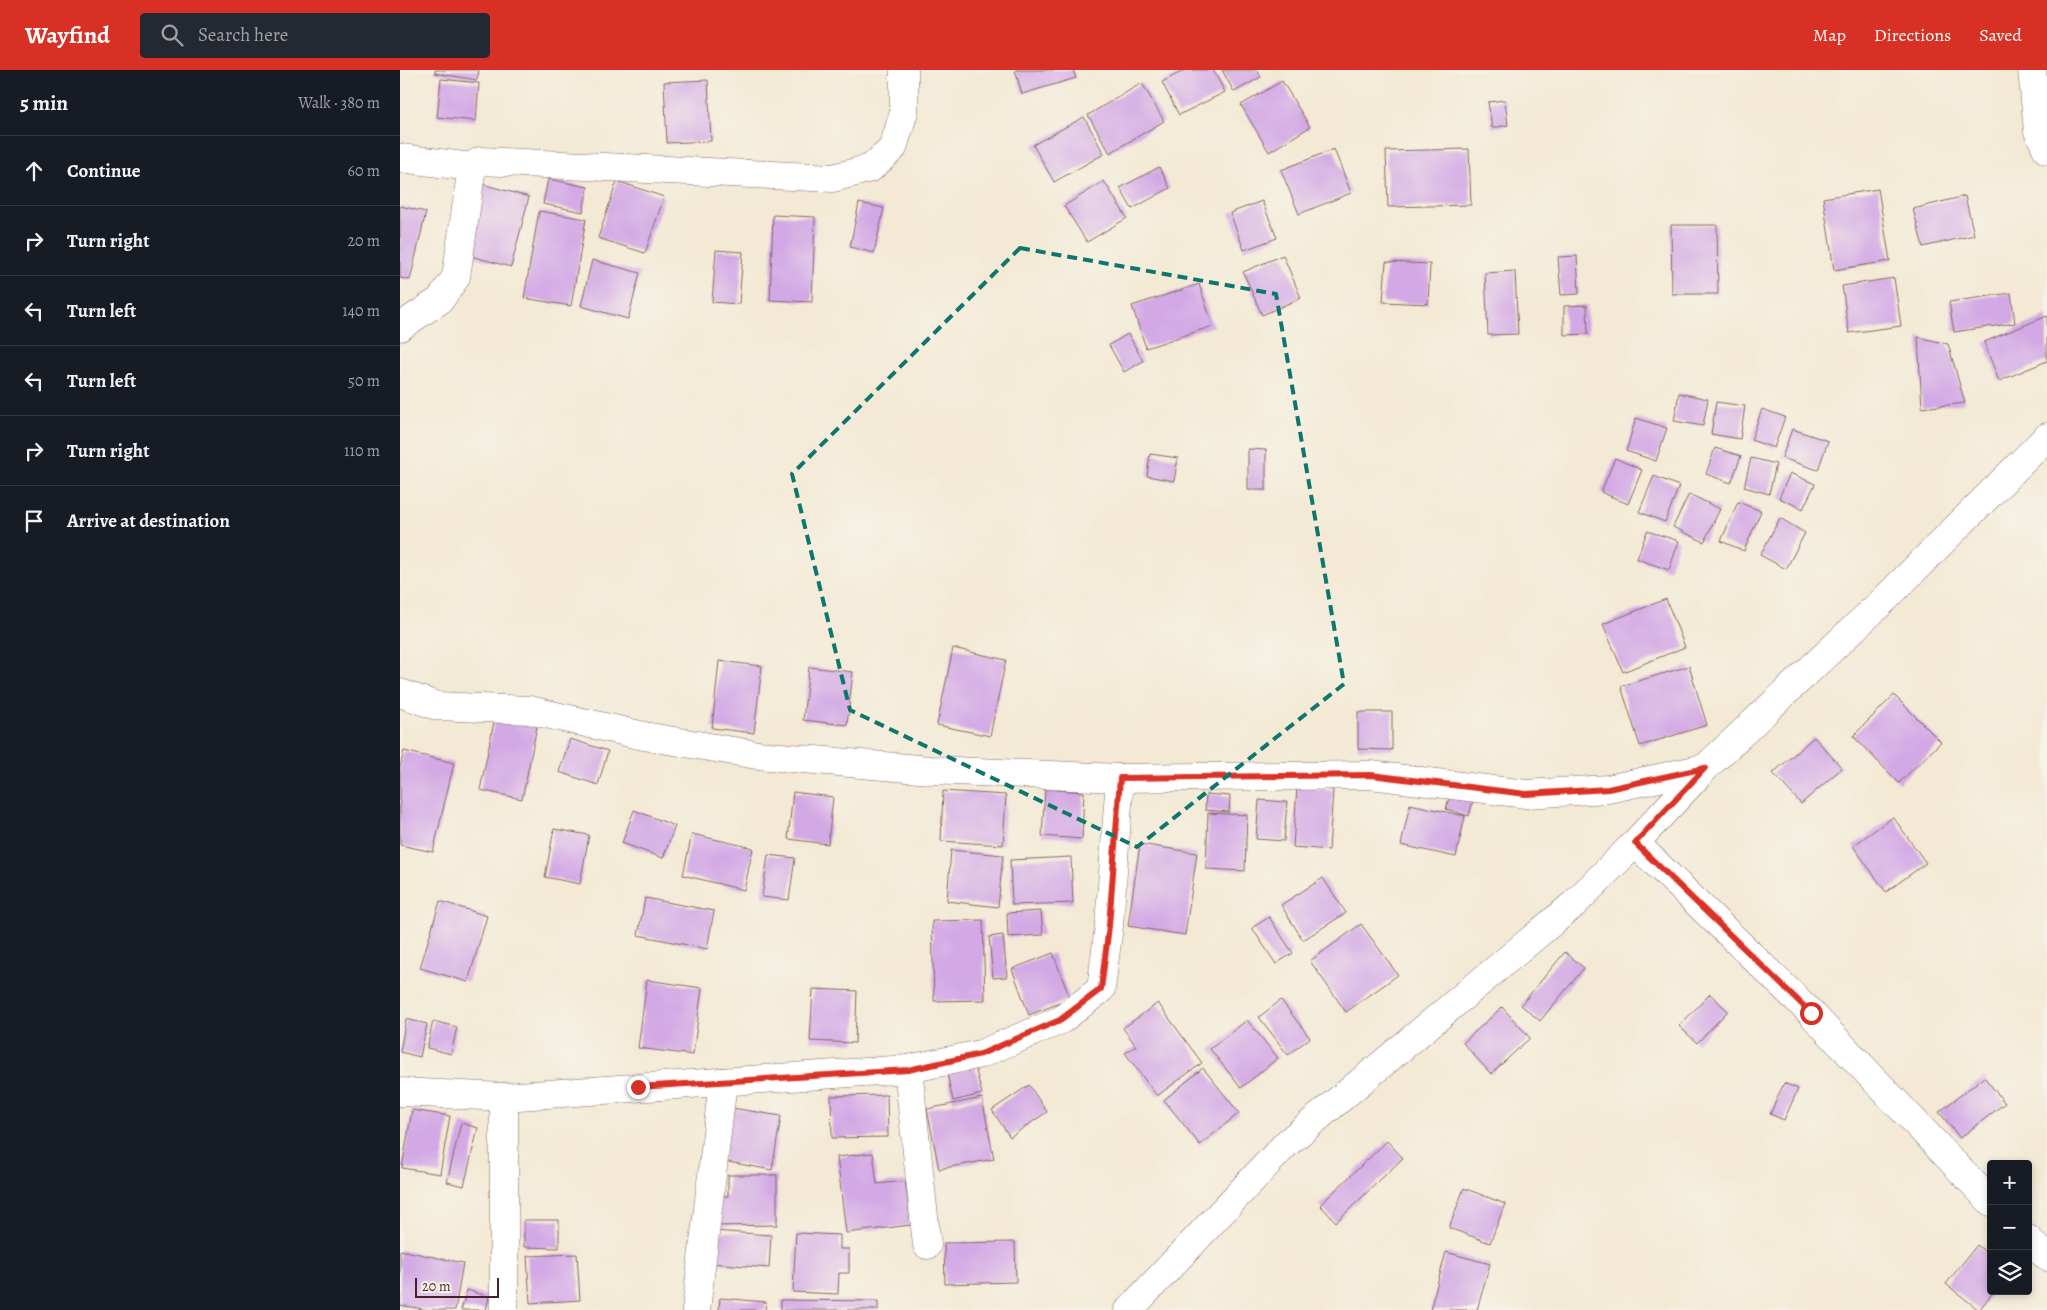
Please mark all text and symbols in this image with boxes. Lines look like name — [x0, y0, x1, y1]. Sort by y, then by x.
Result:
search box — [140, 13, 490, 58]
text: Wayfind — [25, 19, 110, 51]
icon: search — [158, 21, 186, 49]
text: Search here — [198, 22, 288, 48]
text: Map — [1813, 23, 1846, 47]
text: Directions — [1874, 23, 1951, 47]
text: Saved — [1979, 23, 2022, 47]
text: 5 min — [20, 89, 68, 117]
text: Walk · 380 m — [298, 92, 380, 114]
icon: ahead — [20, 157, 48, 185]
text: Continue — [67, 158, 141, 184]
text: 60 m — [348, 160, 380, 182]
icon: right — [20, 227, 48, 255]
text: Turn right — [67, 228, 149, 254]
text: 20 m — [347, 230, 380, 252]
icon: left — [20, 297, 48, 325]
text: Turn left — [67, 298, 136, 324]
text: 140 m — [342, 300, 380, 322]
icon: left — [20, 367, 48, 395]
text: Turn left — [67, 368, 136, 394]
text: 50 m — [348, 370, 380, 392]
icon: right — [20, 437, 48, 465]
text: Turn right — [67, 438, 149, 464]
text: 110 m — [344, 440, 380, 462]
icon: arrive — [20, 507, 48, 535]
text: Arrive at destination — [67, 508, 230, 534]
route start — [1800, 1002, 1823, 1025]
route end — [627, 1076, 650, 1099]
map controls — [1987, 1160, 2032, 1295]
button: + — [1987, 1160, 2032, 1205]
button: − — [1987, 1205, 2032, 1250]
button: layers — [1987, 1250, 2032, 1295]
scale bar — [415, 1275, 499, 1298]
text: 20 m — [422, 1277, 451, 1296]

